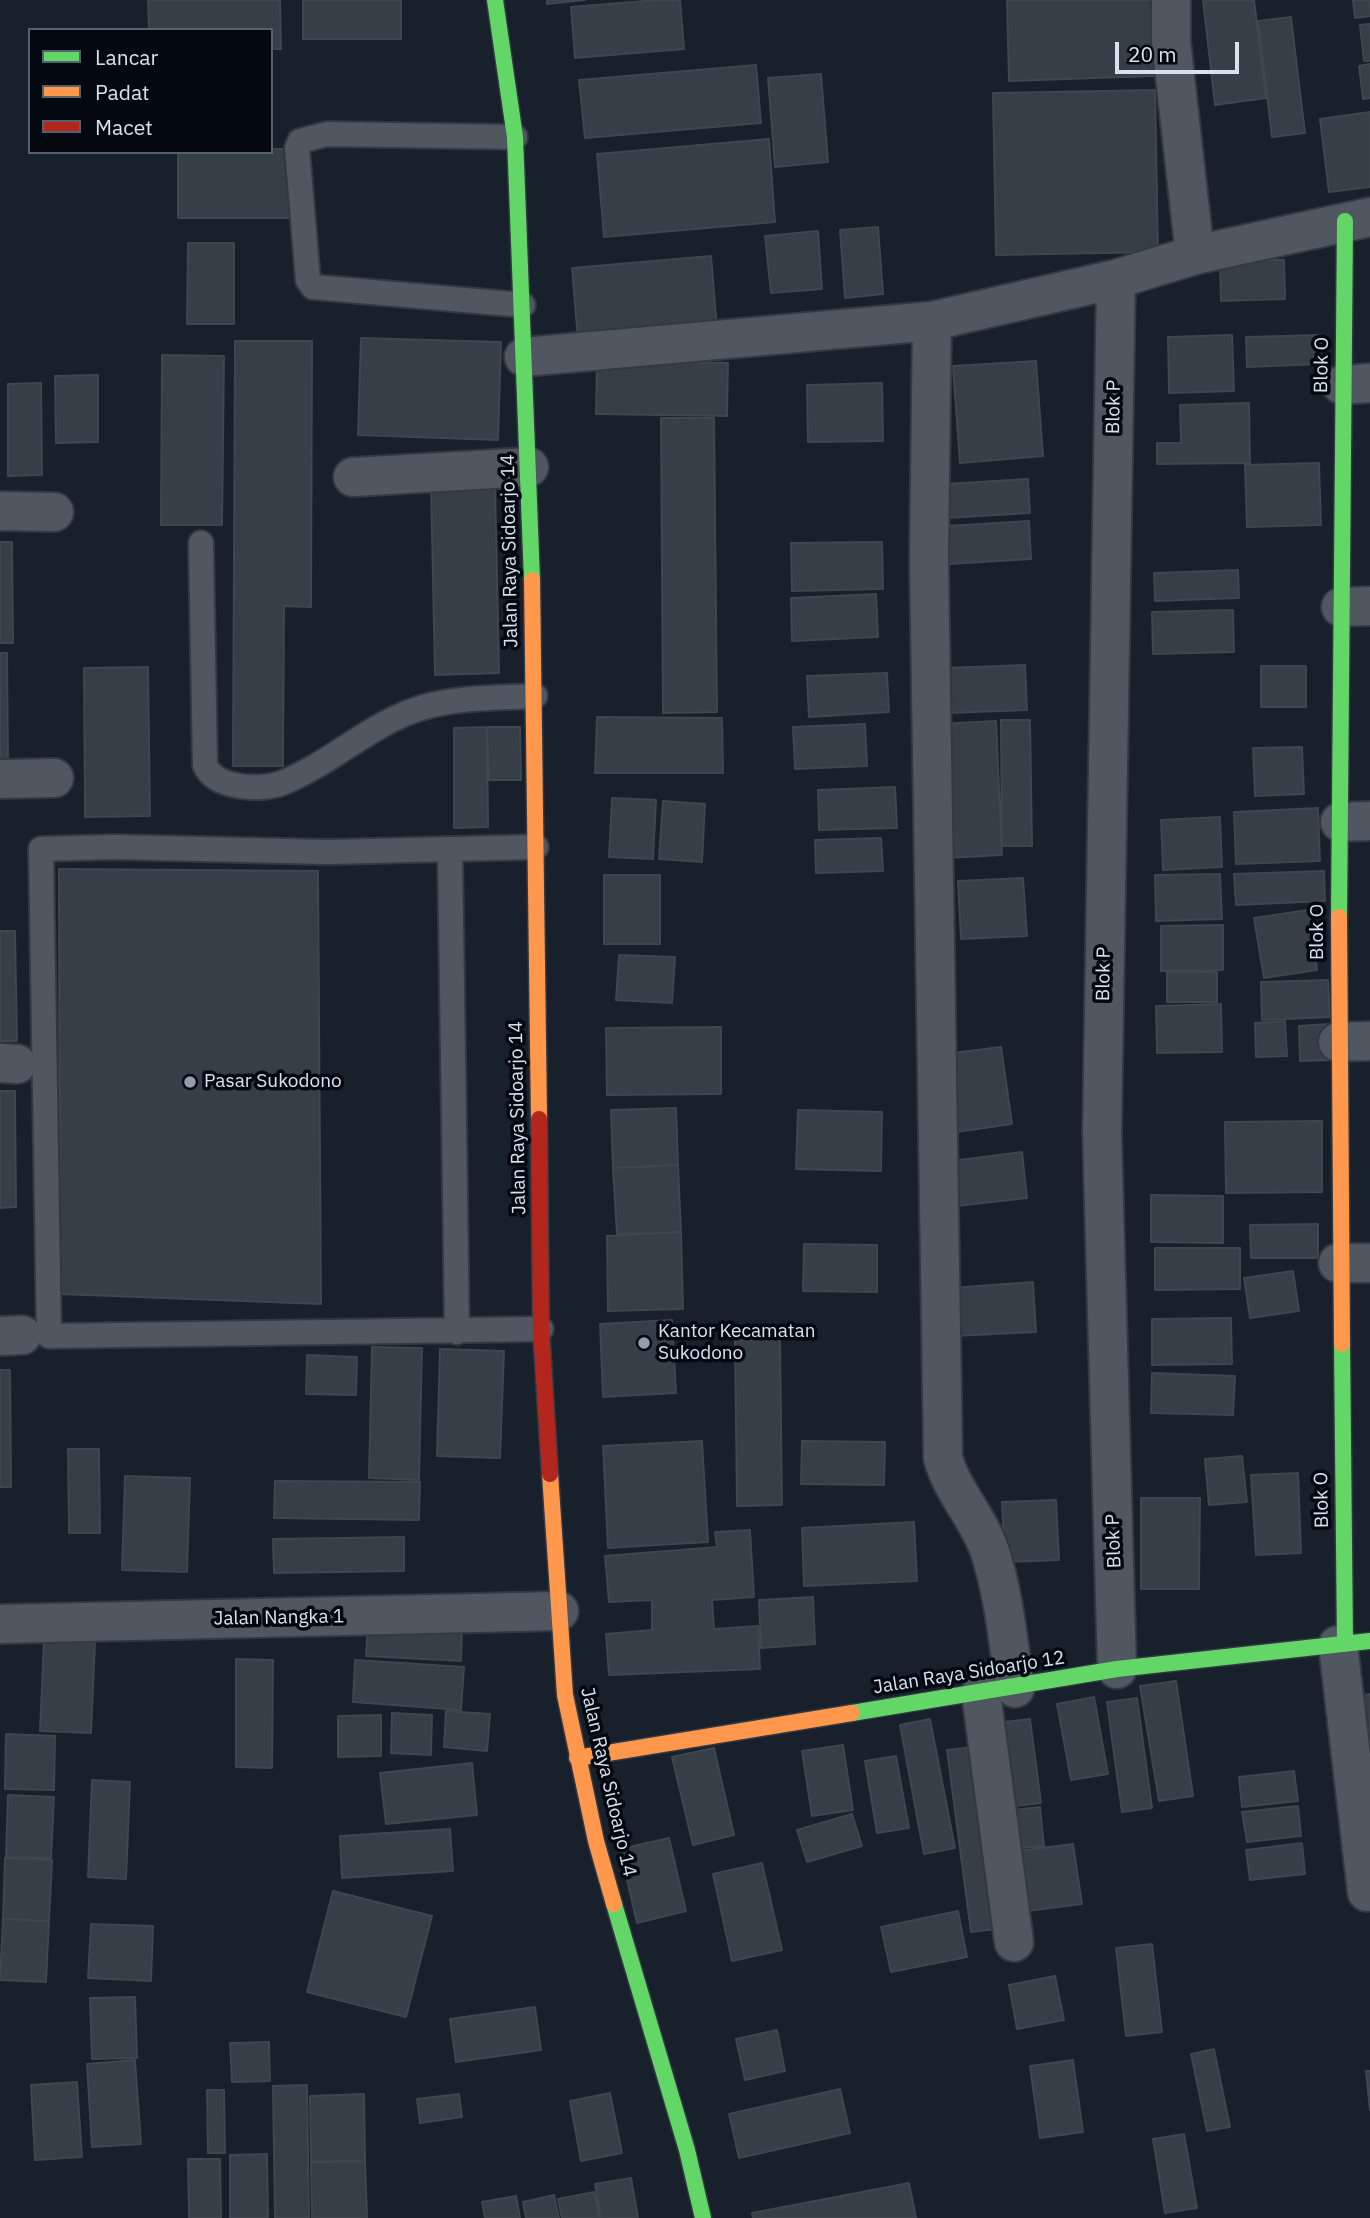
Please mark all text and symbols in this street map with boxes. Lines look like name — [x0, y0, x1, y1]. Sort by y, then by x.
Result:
legend — [28, 28, 273, 154]
scale bar — [1118, 28, 1242, 72]
text: 20 m — [1128, 40, 1177, 68]
text: Lancar — [95, 43, 158, 71]
text: Padat — [95, 78, 150, 106]
text: Macet — [95, 113, 153, 141]
street label: Blok O — [1310, 337, 1334, 393]
street label: Blok P — [1102, 380, 1126, 434]
street label: Jalan Raya Sidoarjo 14 — [497, 454, 523, 648]
street label: Blok O — [1307, 904, 1329, 960]
street label: Blok P — [1092, 947, 1116, 1001]
street label: Jalan Raya Sidoarjo 14 — [505, 1021, 531, 1215]
place label: Pasar Sukodono — [204, 1071, 342, 1093]
marker: Pasar Sukodono — [182, 1074, 198, 1090]
place label: Kantor Kecamatan Sukodono — [658, 1321, 815, 1365]
marker: Kantor Kecamatan Sukodono — [636, 1335, 652, 1351]
street label: Blok O — [1310, 1472, 1334, 1528]
street label: Blok P — [1102, 1514, 1126, 1568]
street label: Jalan Nangka 1 — [213, 1605, 345, 1631]
street label: Jalan Raya Sidoarjo 12 — [872, 1647, 1066, 1699]
street label: Jalan Raya Sidoarjo 14 — [575, 1685, 641, 1879]

